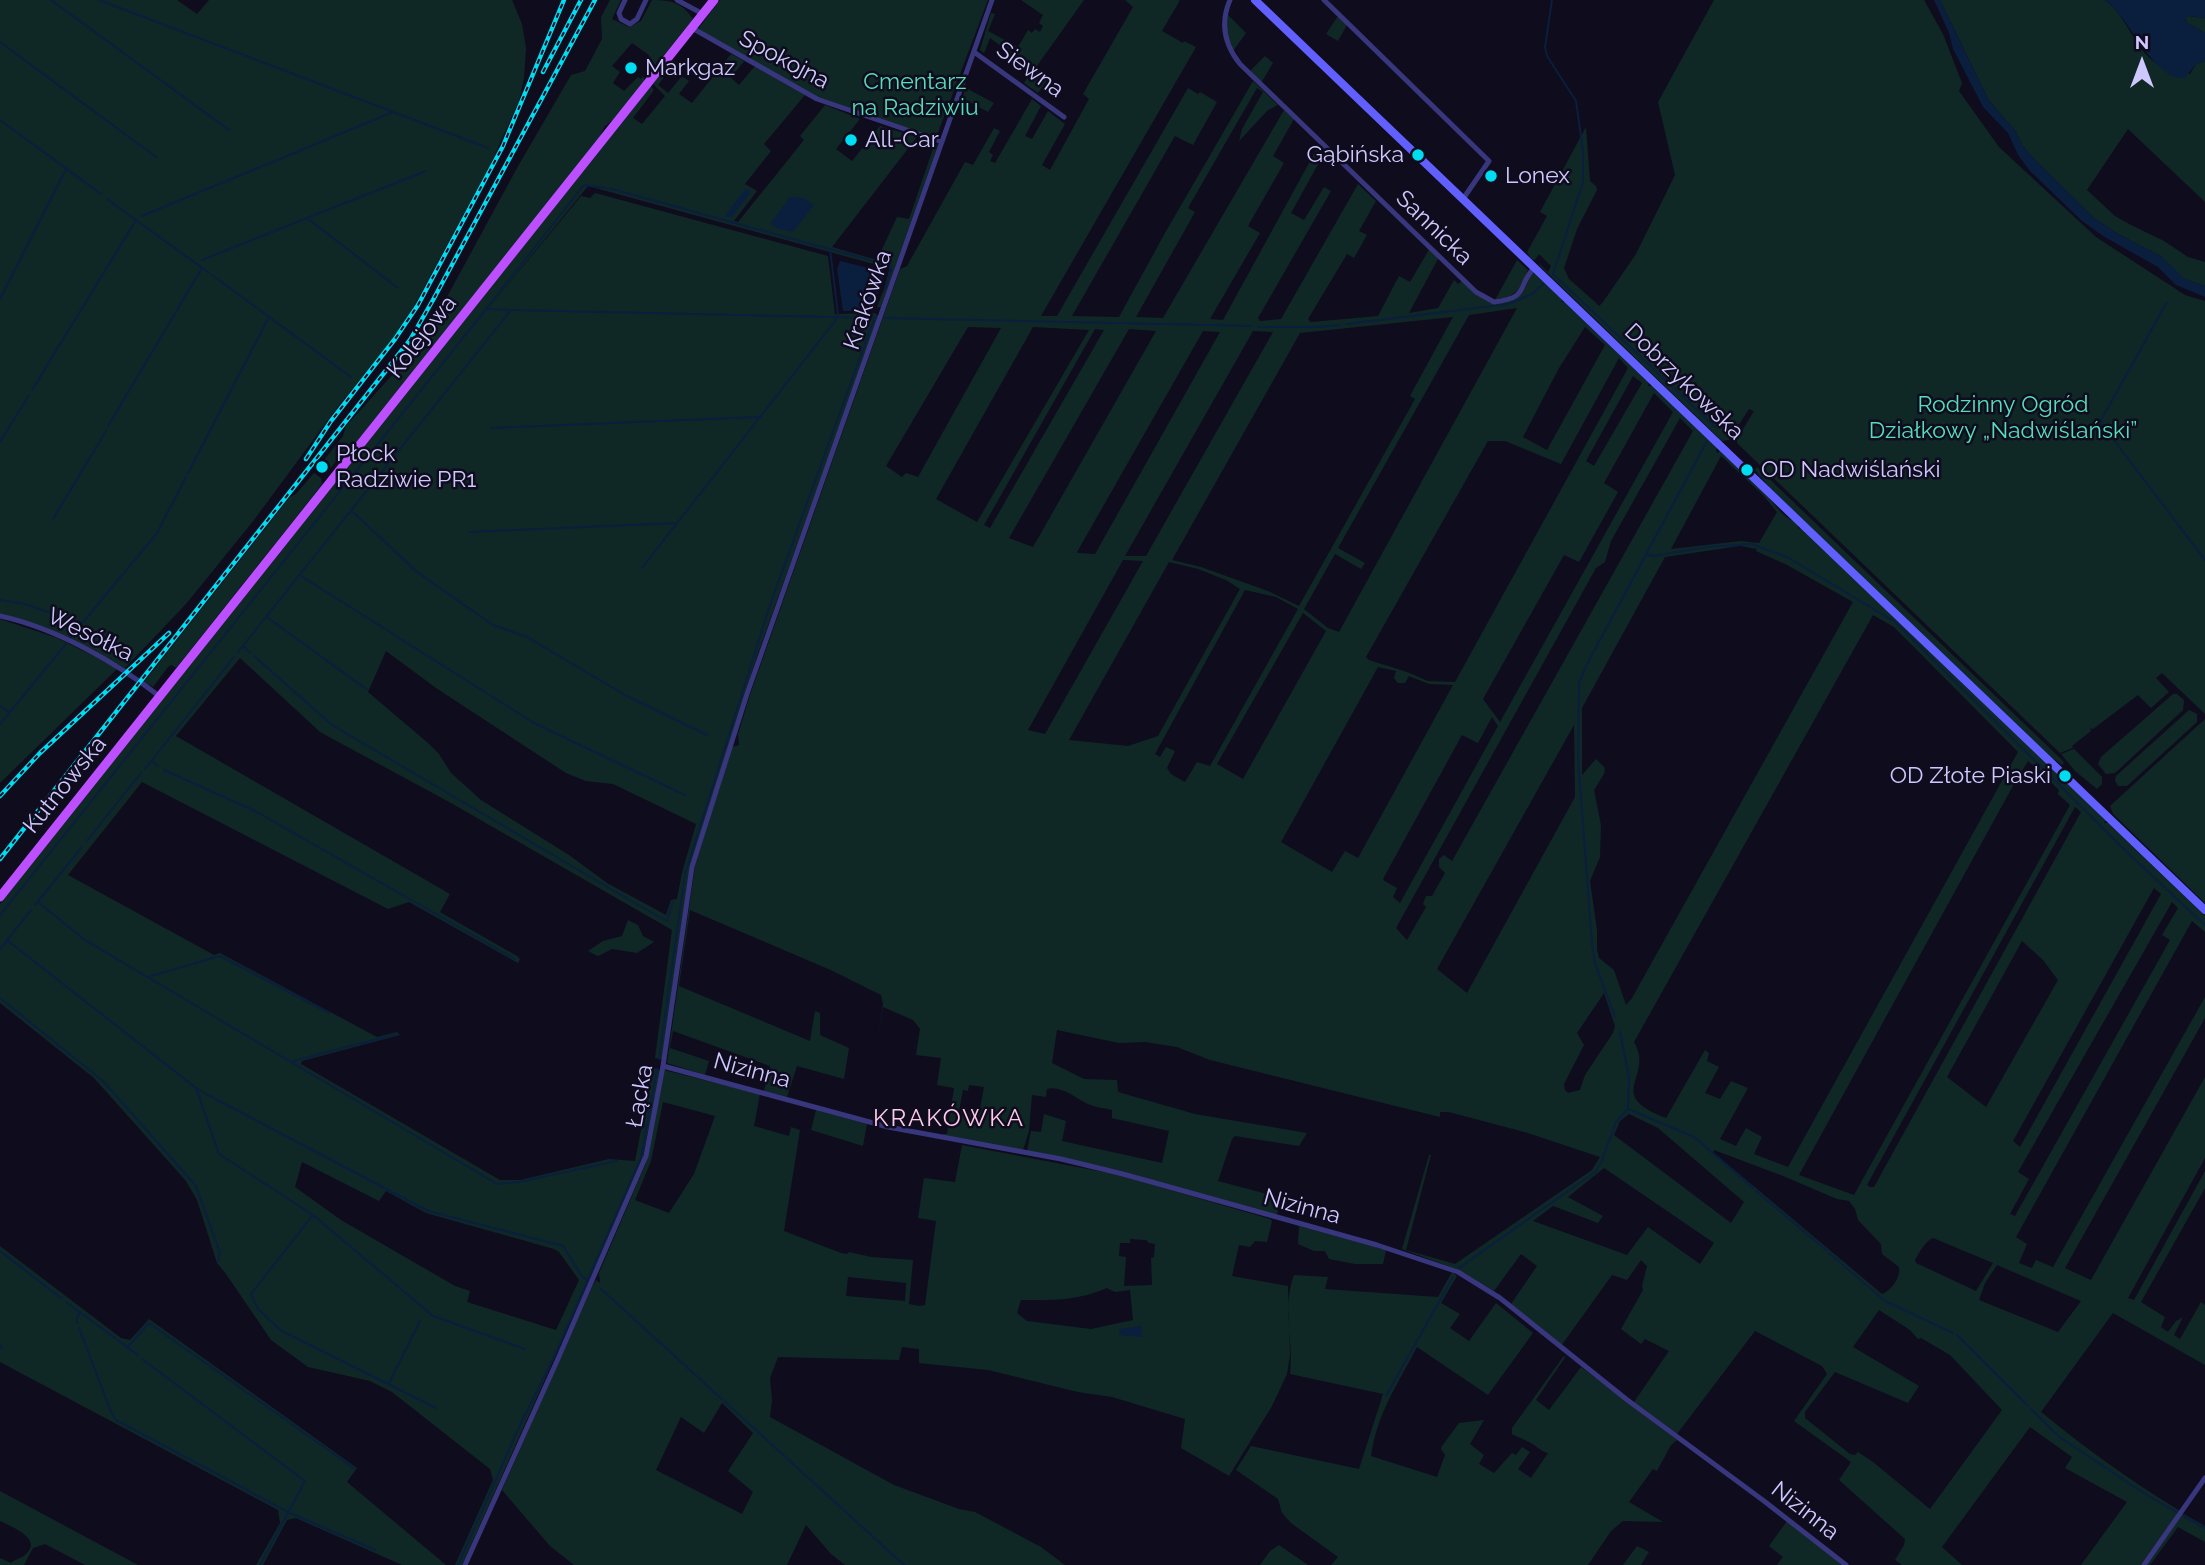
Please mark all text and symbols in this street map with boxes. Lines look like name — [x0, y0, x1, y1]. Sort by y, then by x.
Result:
street label: Spokojna — [734, 25, 834, 95]
north arrow — [2107, 28, 2177, 98]
text: N — [2135, 31, 2149, 53]
street label: Siewna — [991, 36, 1069, 104]
place label: Markgaz — [645, 54, 735, 82]
marker: Markgaz — [623, 60, 639, 76]
park label: Cmentarz na Radziwiu — [851, 68, 979, 122]
place label: All-Car — [865, 126, 939, 154]
marker: All-Car — [843, 132, 859, 148]
place label: Gąbińska — [1307, 141, 1404, 169]
marker: Gąbińska — [1410, 147, 1426, 163]
place label: Lonex — [1505, 162, 1570, 190]
marker: Lonex — [1483, 168, 1499, 184]
street label: Sannicka — [1390, 185, 1478, 271]
street label: Krakówka — [838, 247, 898, 353]
street label: Kolejowa — [381, 290, 463, 384]
street label: Dobrzykowska — [1619, 318, 1749, 446]
park label: Rodzinny Ogród Działkowy „Nadwiślański” — [1869, 391, 2137, 445]
place label: Płock Radziwie PR1 — [336, 440, 476, 494]
place label: OD Nadwiślański — [1761, 456, 1940, 484]
marker: Płock Radziwie PR1 — [314, 459, 330, 475]
marker: OD Nadwiślański — [1739, 462, 1755, 478]
street label: Wesółka — [43, 602, 137, 668]
street label: Kutnowska — [18, 731, 112, 839]
place label: OD Złote Piaski — [1890, 762, 2051, 790]
marker: OD Złote Piaski — [2057, 768, 2073, 784]
street label: Nizinna — [711, 1048, 793, 1094]
street label: Łącka — [621, 1062, 659, 1130]
district label: KRAKÓWKA — [874, 1105, 1024, 1133]
street label: Nizinna — [1261, 1184, 1343, 1230]
street label: Nizinna — [1766, 1476, 1844, 1546]

